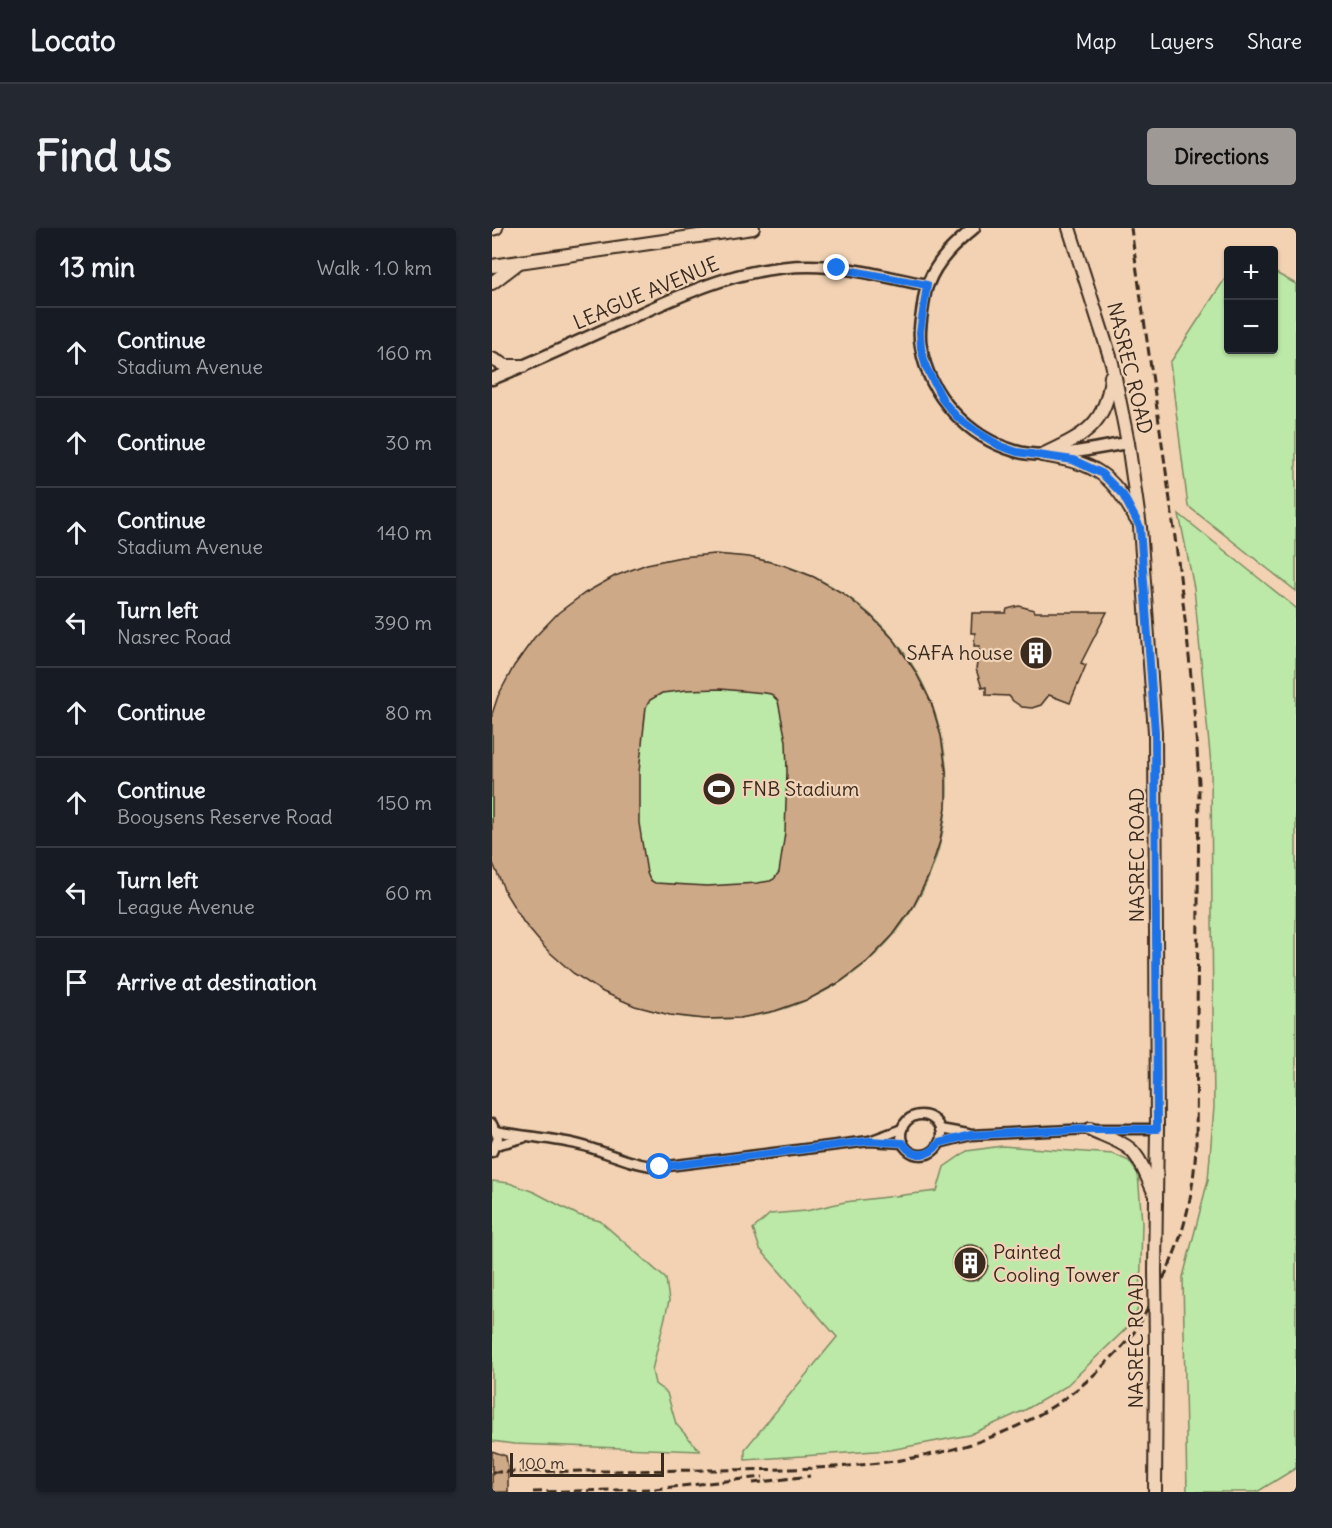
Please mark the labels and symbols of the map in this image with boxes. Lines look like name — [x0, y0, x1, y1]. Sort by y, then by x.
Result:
street label: LEAGUE AVENUE — [569, 251, 722, 334]
route end — [823, 254, 849, 280]
street label: NASREC ROAD — [1102, 299, 1159, 436]
building icon: SAFA house — [1018, 635, 1054, 671]
place label: SAFA house — [907, 640, 1013, 665]
sports icon: FNB Stadium — [701, 771, 737, 807]
place label: FNB Stadium — [742, 776, 859, 801]
street label: NASREC ROAD — [1124, 788, 1149, 923]
route start — [646, 1153, 672, 1179]
place label: Painted Cooling Tower — [993, 1239, 1120, 1287]
building icon: Painted Cooling Tower — [952, 1245, 988, 1281]
street label: NASREC ROAD — [1123, 1274, 1148, 1409]
scale bar — [510, 1450, 664, 1478]

